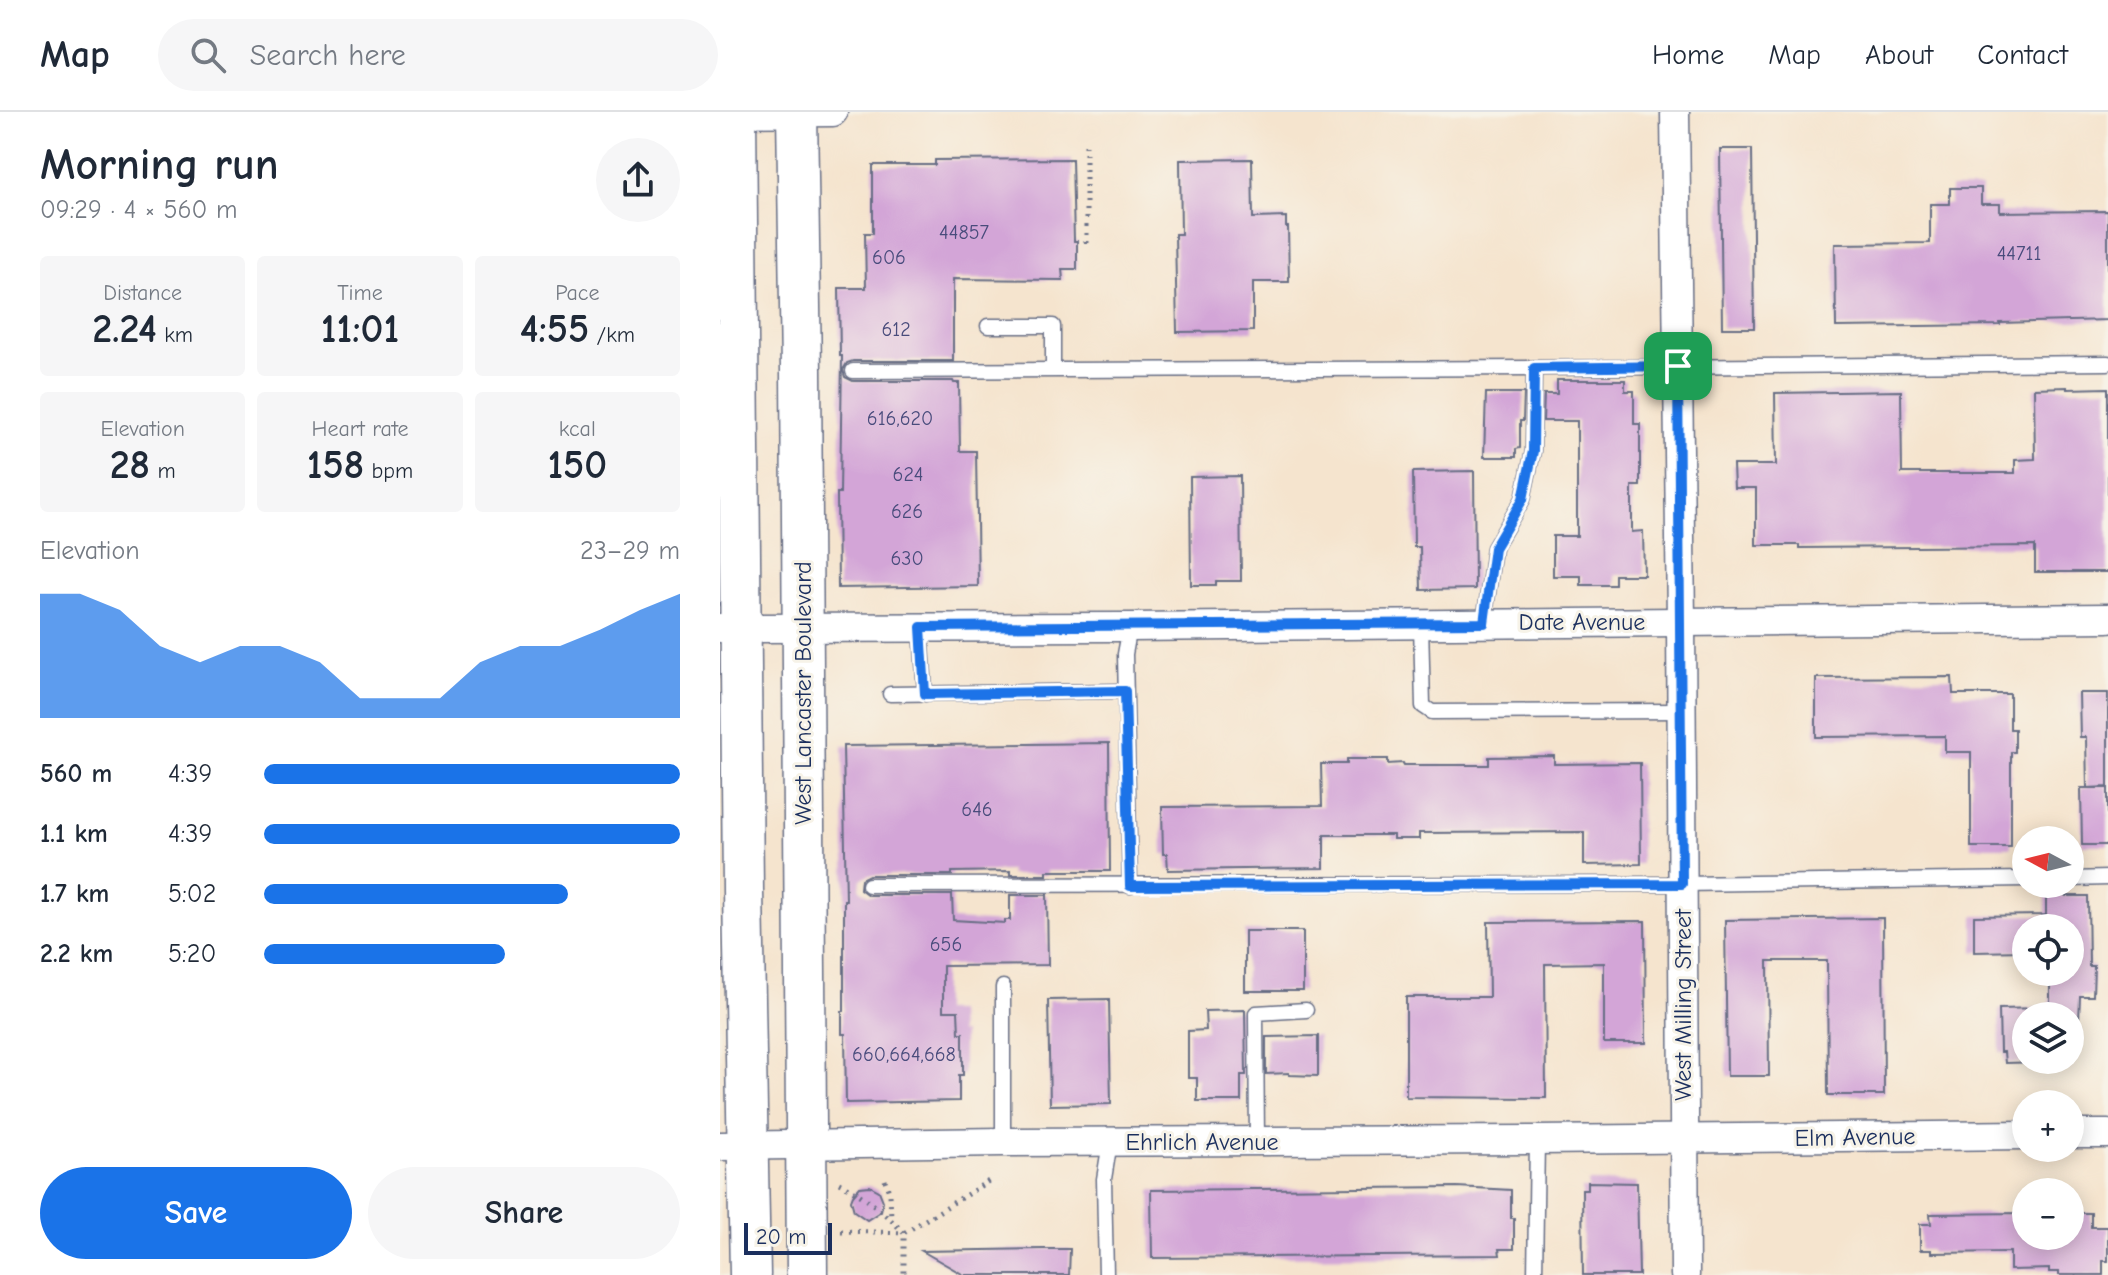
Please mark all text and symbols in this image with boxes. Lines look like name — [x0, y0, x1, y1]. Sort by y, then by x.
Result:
search box — [158, 19, 718, 91]
text: Map — [40, 33, 110, 77]
icon: search — [186, 33, 230, 77]
text: Search here — [250, 38, 406, 73]
text: Home — [1652, 39, 1724, 71]
text: Map — [1768, 39, 1821, 71]
text: About — [1865, 39, 1933, 71]
text: Contact — [1977, 39, 2068, 71]
button: share — [596, 138, 680, 222]
text: Morning run — [40, 139, 279, 190]
text: 09:29 · 4 × 560 m — [40, 195, 238, 225]
house number: 44857 — [939, 221, 990, 244]
house number: 44711 — [1997, 242, 2041, 265]
house number: 606 — [872, 246, 906, 269]
text: Distance — [103, 280, 182, 306]
text: Time — [337, 280, 383, 306]
text: Pace — [555, 280, 600, 306]
text: 2.24 — [92, 306, 157, 352]
text: 11:01 — [321, 306, 399, 352]
text: 4:55 — [520, 306, 589, 352]
house number: 612 — [881, 318, 911, 341]
text: km — [157, 322, 193, 348]
text: /km — [589, 322, 635, 348]
pin — [1644, 332, 1712, 400]
icon: arrive — [1656, 344, 1700, 388]
house number: 616,620 — [867, 407, 933, 430]
text: Elevation — [101, 416, 185, 442]
text: Heart rate — [311, 416, 408, 442]
text: kcal — [559, 416, 596, 442]
text: 28 — [110, 442, 150, 488]
text: 158 — [307, 442, 364, 488]
text: 150 — [547, 442, 607, 488]
text: m — [150, 458, 176, 484]
text: bpm — [364, 458, 413, 484]
house number: 624 — [893, 463, 923, 486]
house number: 626 — [891, 500, 923, 523]
text: Elevation — [40, 536, 140, 566]
text: 23–29 m — [580, 536, 680, 566]
house number: 630 — [890, 547, 924, 570]
street label: West Lancaster Boulevard — [789, 561, 817, 825]
street label: Date Avenue — [1519, 608, 1645, 636]
text: 560 m — [40, 759, 112, 789]
text: 4:39 — [168, 759, 212, 789]
house number: 646 — [961, 798, 993, 821]
text: 1.1 km — [40, 819, 108, 849]
text: 4:39 — [168, 819, 212, 849]
north arrow — [2012, 826, 2084, 898]
map controls — [2012, 826, 2084, 1250]
text: 1.7 km — [40, 879, 109, 909]
text: 5:02 — [168, 879, 216, 909]
street label: West Milling Street — [1669, 908, 1697, 1101]
button: locate — [2012, 914, 2084, 986]
house number: 656 — [930, 933, 962, 956]
text: 2.2 km — [40, 939, 113, 969]
text: 5:20 — [168, 939, 216, 969]
button: layers — [2012, 1002, 2084, 1074]
house number: 660,664,668 — [852, 1043, 956, 1066]
button: + — [2012, 1090, 2084, 1162]
street label: Elm Avenue — [1794, 1122, 1916, 1152]
street label: Ehrlich Avenue — [1125, 1128, 1279, 1156]
button: Save — [40, 1167, 352, 1259]
button: Share — [368, 1167, 680, 1259]
button: − — [2012, 1178, 2084, 1250]
scale bar — [744, 1219, 832, 1255]
text: 20 m — [756, 1224, 806, 1250]

